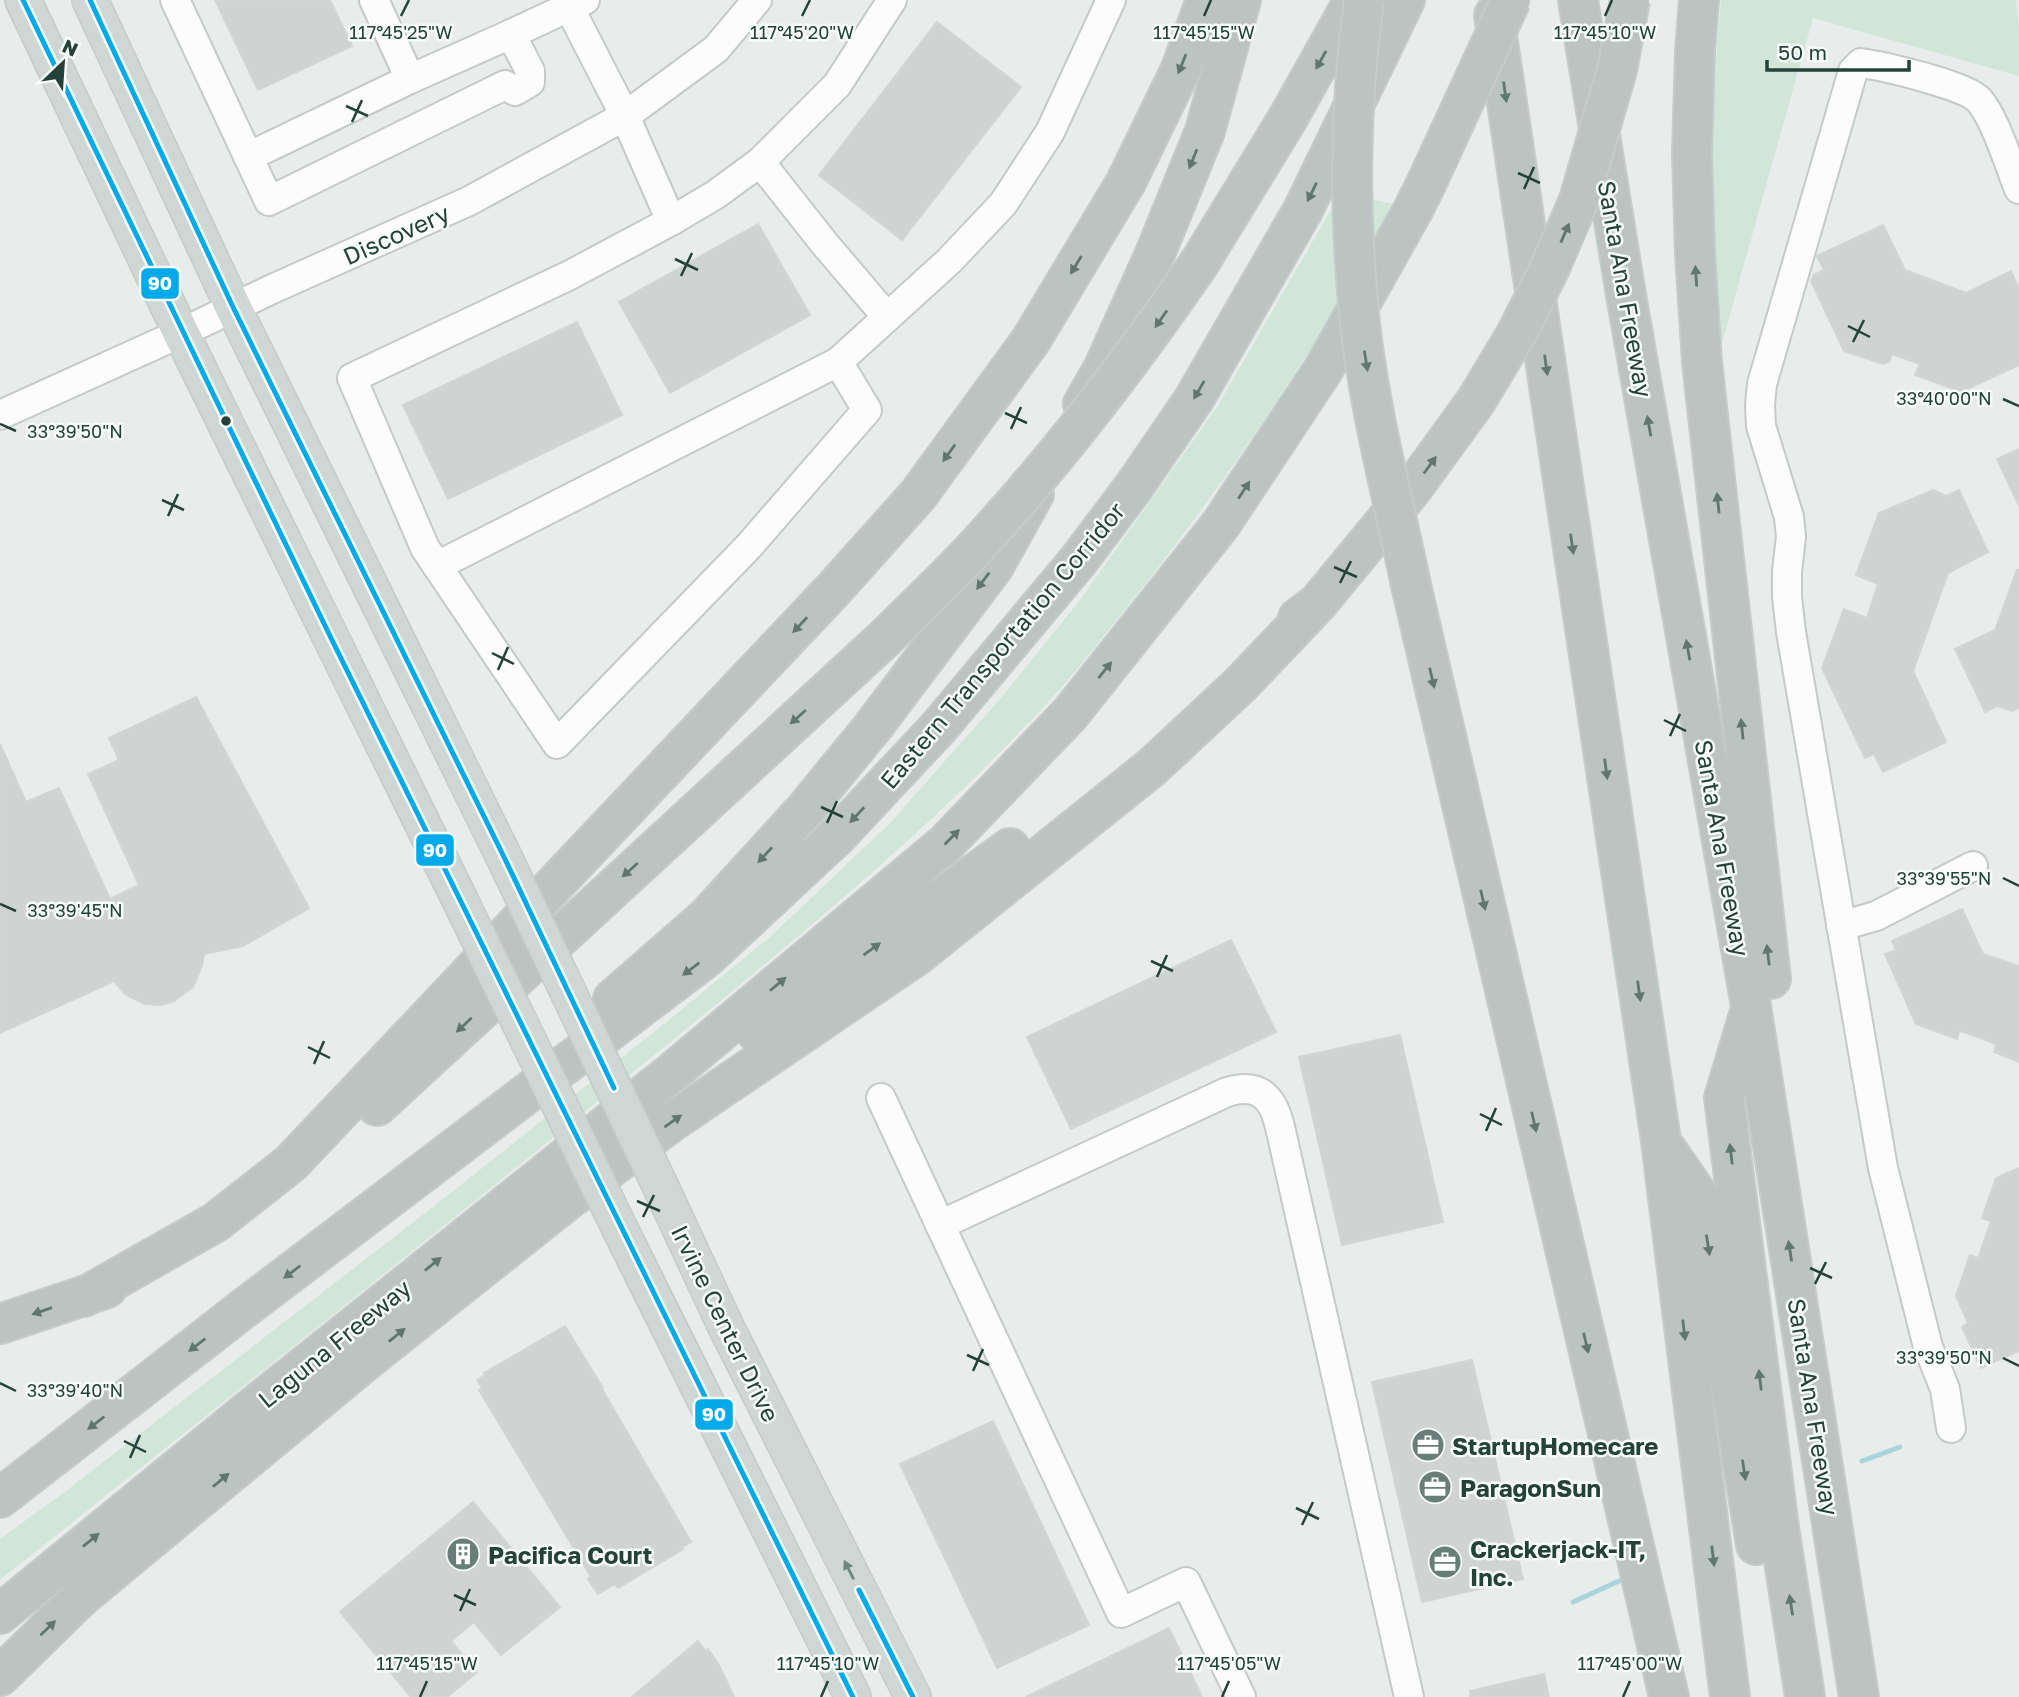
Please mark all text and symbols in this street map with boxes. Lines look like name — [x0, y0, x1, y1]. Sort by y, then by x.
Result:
text: 117°45'25"W — [349, 21, 453, 43]
text: 117°45'20"W — [750, 21, 854, 43]
text: 117°45'15"W — [1153, 21, 1255, 43]
text: 117°45'10"W — [1554, 21, 1656, 43]
north arrow — [28, 28, 98, 98]
scale bar — [1767, 28, 1909, 72]
text: N — [59, 34, 82, 61]
text: 50 m — [1778, 39, 1827, 65]
one-way arrow — [1315, 50, 1327, 69]
one-way arrow — [1177, 54, 1188, 75]
one-way arrow — [1500, 81, 1511, 103]
one-way arrow — [1188, 149, 1199, 170]
street label: Santa Ana Freeway — [1593, 178, 1659, 400]
one-way arrow — [1306, 182, 1317, 202]
street label: Discovery — [338, 198, 454, 270]
one-way arrow — [1560, 222, 1571, 243]
one-way arrow — [1070, 255, 1082, 274]
one-way arrow — [1690, 265, 1701, 287]
line badge: 90 — [140, 267, 180, 300]
text: 90 — [148, 271, 172, 294]
one-way arrow — [1154, 310, 1168, 328]
one-way arrow — [1361, 350, 1372, 372]
one-way arrow — [1541, 354, 1552, 376]
one-way arrow — [1193, 381, 1205, 400]
text: 33°40'00"N — [1896, 387, 1992, 409]
unlabelled marker — [219, 414, 233, 428]
one-way arrow — [1643, 415, 1654, 437]
text: 33°39'50"N — [27, 420, 123, 442]
one-way arrow — [942, 444, 956, 462]
one-way arrow — [1422, 456, 1436, 474]
one-way arrow — [1237, 480, 1250, 499]
one-way arrow — [1712, 492, 1723, 514]
street label: Eastern Transportation Corridor — [874, 496, 1130, 794]
one-way arrow — [1567, 533, 1578, 555]
one-way arrow — [976, 572, 990, 590]
one-way arrow — [792, 616, 808, 633]
one-way arrow — [1682, 639, 1693, 661]
one-way arrow — [1098, 661, 1113, 679]
one-way arrow — [1427, 667, 1438, 689]
one-way arrow — [789, 709, 807, 725]
one-way arrow — [1737, 718, 1748, 740]
street label: Santa Ana Freeway — [1690, 737, 1756, 959]
one-way arrow — [1601, 758, 1612, 780]
one-way arrow — [850, 806, 866, 823]
one-way arrow — [943, 829, 959, 846]
line badge: 90 — [415, 833, 455, 867]
text: 90 — [423, 838, 447, 861]
one-way arrow — [757, 846, 773, 863]
one-way arrow — [622, 862, 639, 878]
text: 33°39'55"N — [1896, 867, 1992, 889]
one-way arrow — [1478, 889, 1489, 911]
text: 33°39'45"N — [27, 899, 123, 921]
one-way arrow — [863, 942, 881, 956]
one-way arrow — [1762, 944, 1773, 966]
one-way arrow — [682, 962, 700, 977]
one-way arrow — [770, 977, 787, 992]
one-way arrow — [1633, 980, 1644, 1002]
one-way arrow — [455, 1017, 473, 1033]
one-way arrow — [1529, 1111, 1540, 1133]
one-way arrow — [664, 1114, 682, 1128]
one-way arrow — [1725, 1143, 1736, 1165]
street label: Irvine Center Drive — [666, 1220, 786, 1426]
one-way arrow — [1703, 1234, 1714, 1256]
one-way arrow — [1784, 1240, 1795, 1262]
one-way arrow — [424, 1256, 442, 1271]
one-way arrow — [282, 1265, 301, 1279]
street label: Laguna Freeway — [252, 1273, 416, 1413]
street label: Santa Ana Freeway — [1783, 1296, 1845, 1518]
one-way arrow — [32, 1307, 53, 1317]
one-way arrow — [1679, 1320, 1690, 1342]
one-way arrow — [387, 1328, 405, 1343]
one-way arrow — [1581, 1332, 1592, 1354]
one-way arrow — [188, 1337, 205, 1352]
text: 33°39'50"N — [1896, 1346, 1992, 1368]
one-way arrow — [1755, 1369, 1766, 1391]
text: 33°39'40"N — [27, 1379, 123, 1401]
line badge: 90 — [694, 1398, 734, 1431]
text: 90 — [702, 1402, 726, 1425]
one-way arrow — [87, 1416, 105, 1430]
office icon: StartupHomecare — [1409, 1426, 1447, 1464]
place label: StartupHomecare — [1452, 1431, 1659, 1460]
one-way arrow — [1739, 1459, 1750, 1481]
office icon: ParagonSun — [1416, 1468, 1454, 1506]
one-way arrow — [213, 1473, 230, 1488]
place label: ParagonSun — [1460, 1473, 1601, 1502]
one-way arrow — [82, 1533, 99, 1548]
place label: Crackerjack-IT, Inc. — [1470, 1534, 1646, 1591]
building icon: Pacifica Court — [444, 1535, 482, 1573]
place label: Pacifica Court — [488, 1540, 652, 1569]
office icon: Crackerjack-IT, Inc. — [1426, 1543, 1464, 1581]
one-way arrow — [1707, 1545, 1718, 1567]
one-way arrow — [844, 1560, 855, 1580]
one-way arrow — [1785, 1594, 1796, 1616]
one-way arrow — [40, 1619, 57, 1636]
text: 117°45'15"W — [376, 1652, 478, 1674]
text: 117°45'10"W — [777, 1652, 879, 1674]
text: 117°45'05"W — [1177, 1652, 1281, 1674]
text: 117°45'00"W — [1578, 1652, 1682, 1674]

